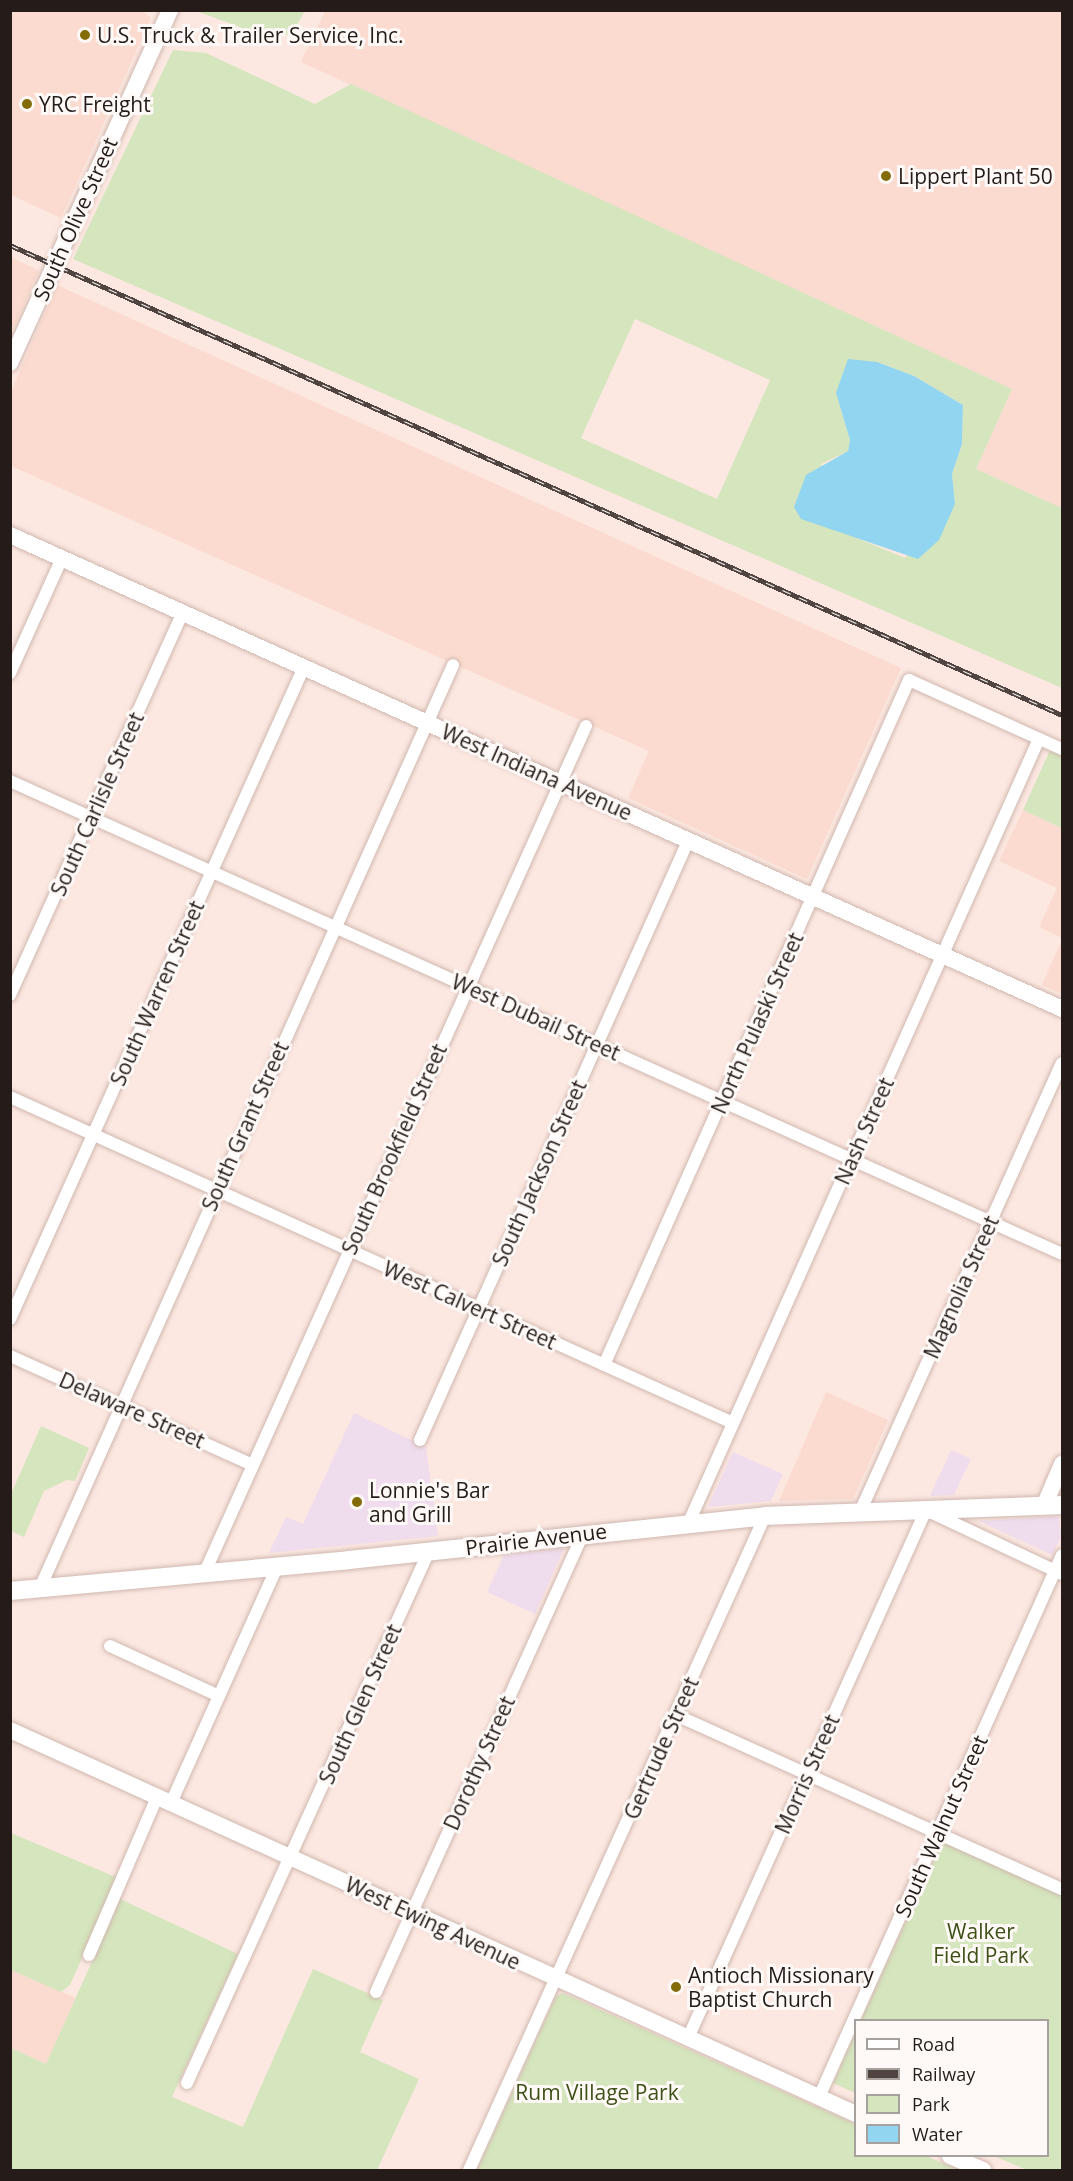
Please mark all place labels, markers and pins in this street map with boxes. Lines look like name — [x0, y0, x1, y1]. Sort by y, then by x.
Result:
place label: U.S. Truck & Trailer Service, Inc. — [97, 22, 404, 48]
marker: U.S. Truck & Trailer Service, Inc. — [78, 28, 92, 42]
place label: YRC Freight — [39, 91, 151, 117]
marker: YRC Freight — [20, 97, 34, 111]
place label: Lippert Plant 50 — [898, 163, 1053, 189]
marker: Lippert Plant 50 — [879, 169, 893, 183]
place label: Lonnie's Bar and Grill — [369, 1477, 489, 1527]
marker: Lonnie's Bar and Grill — [350, 1495, 364, 1509]
place label: Antioch Missionary Baptist Church — [688, 1962, 874, 2012]
marker: Antioch Missionary Baptist Church — [669, 1980, 683, 1994]

